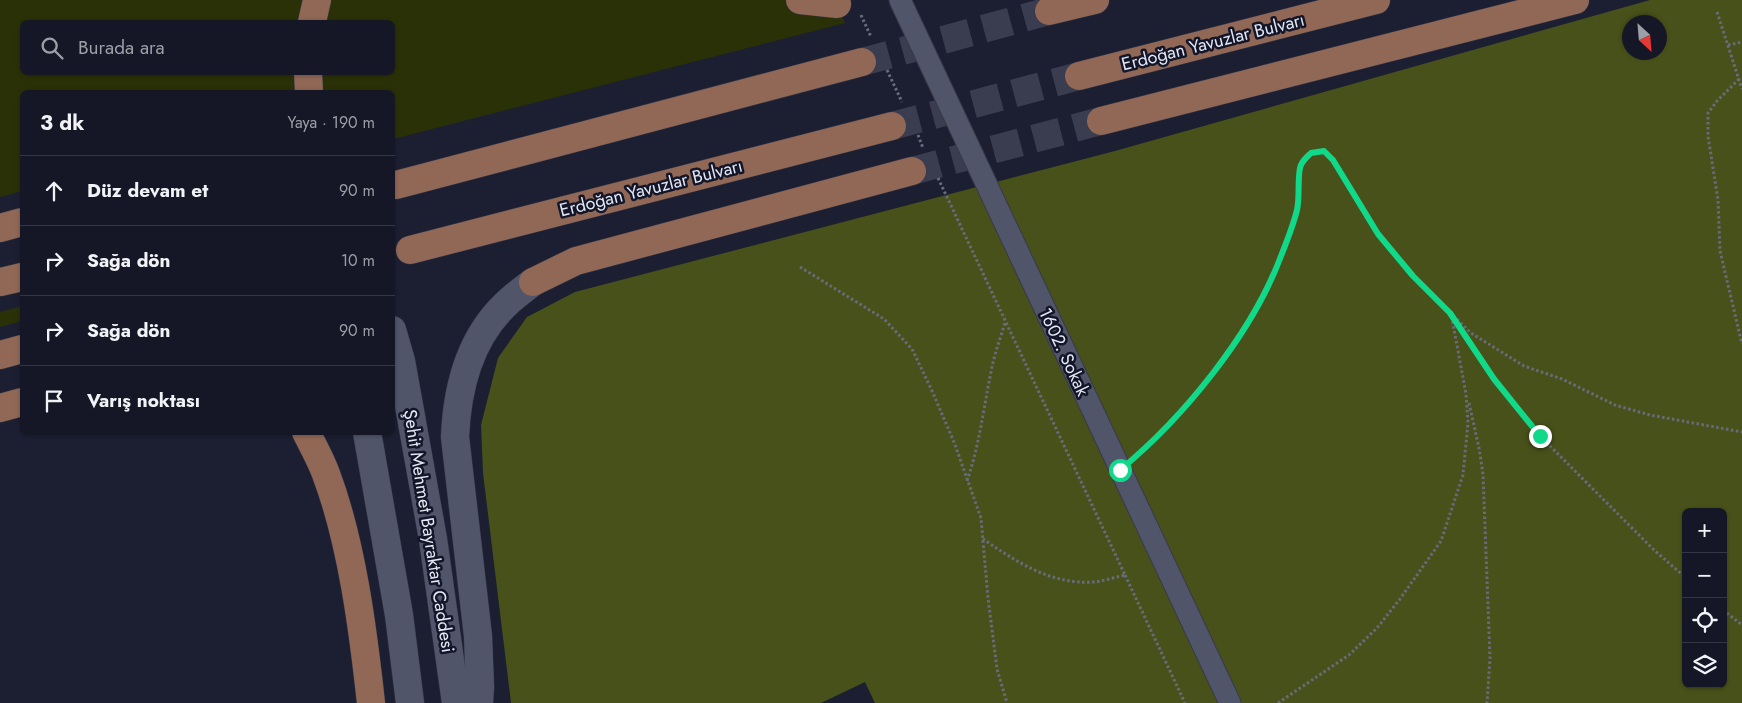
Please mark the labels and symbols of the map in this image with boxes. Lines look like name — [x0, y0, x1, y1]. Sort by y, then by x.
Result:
street label: Erdoğan Yavuzlar Bulvarı — [1119, 7, 1307, 77]
north arrow — [1622, 15, 1667, 60]
street label: Erdoğan Yavuzlar Bulvarı — [557, 153, 745, 223]
street label: 1602. Sokak — [1032, 304, 1096, 400]
street label: Şehit Mehmet Bayraktar Caddesi — [397, 408, 461, 654]
route end — [1529, 425, 1552, 448]
route start — [1109, 459, 1132, 482]

